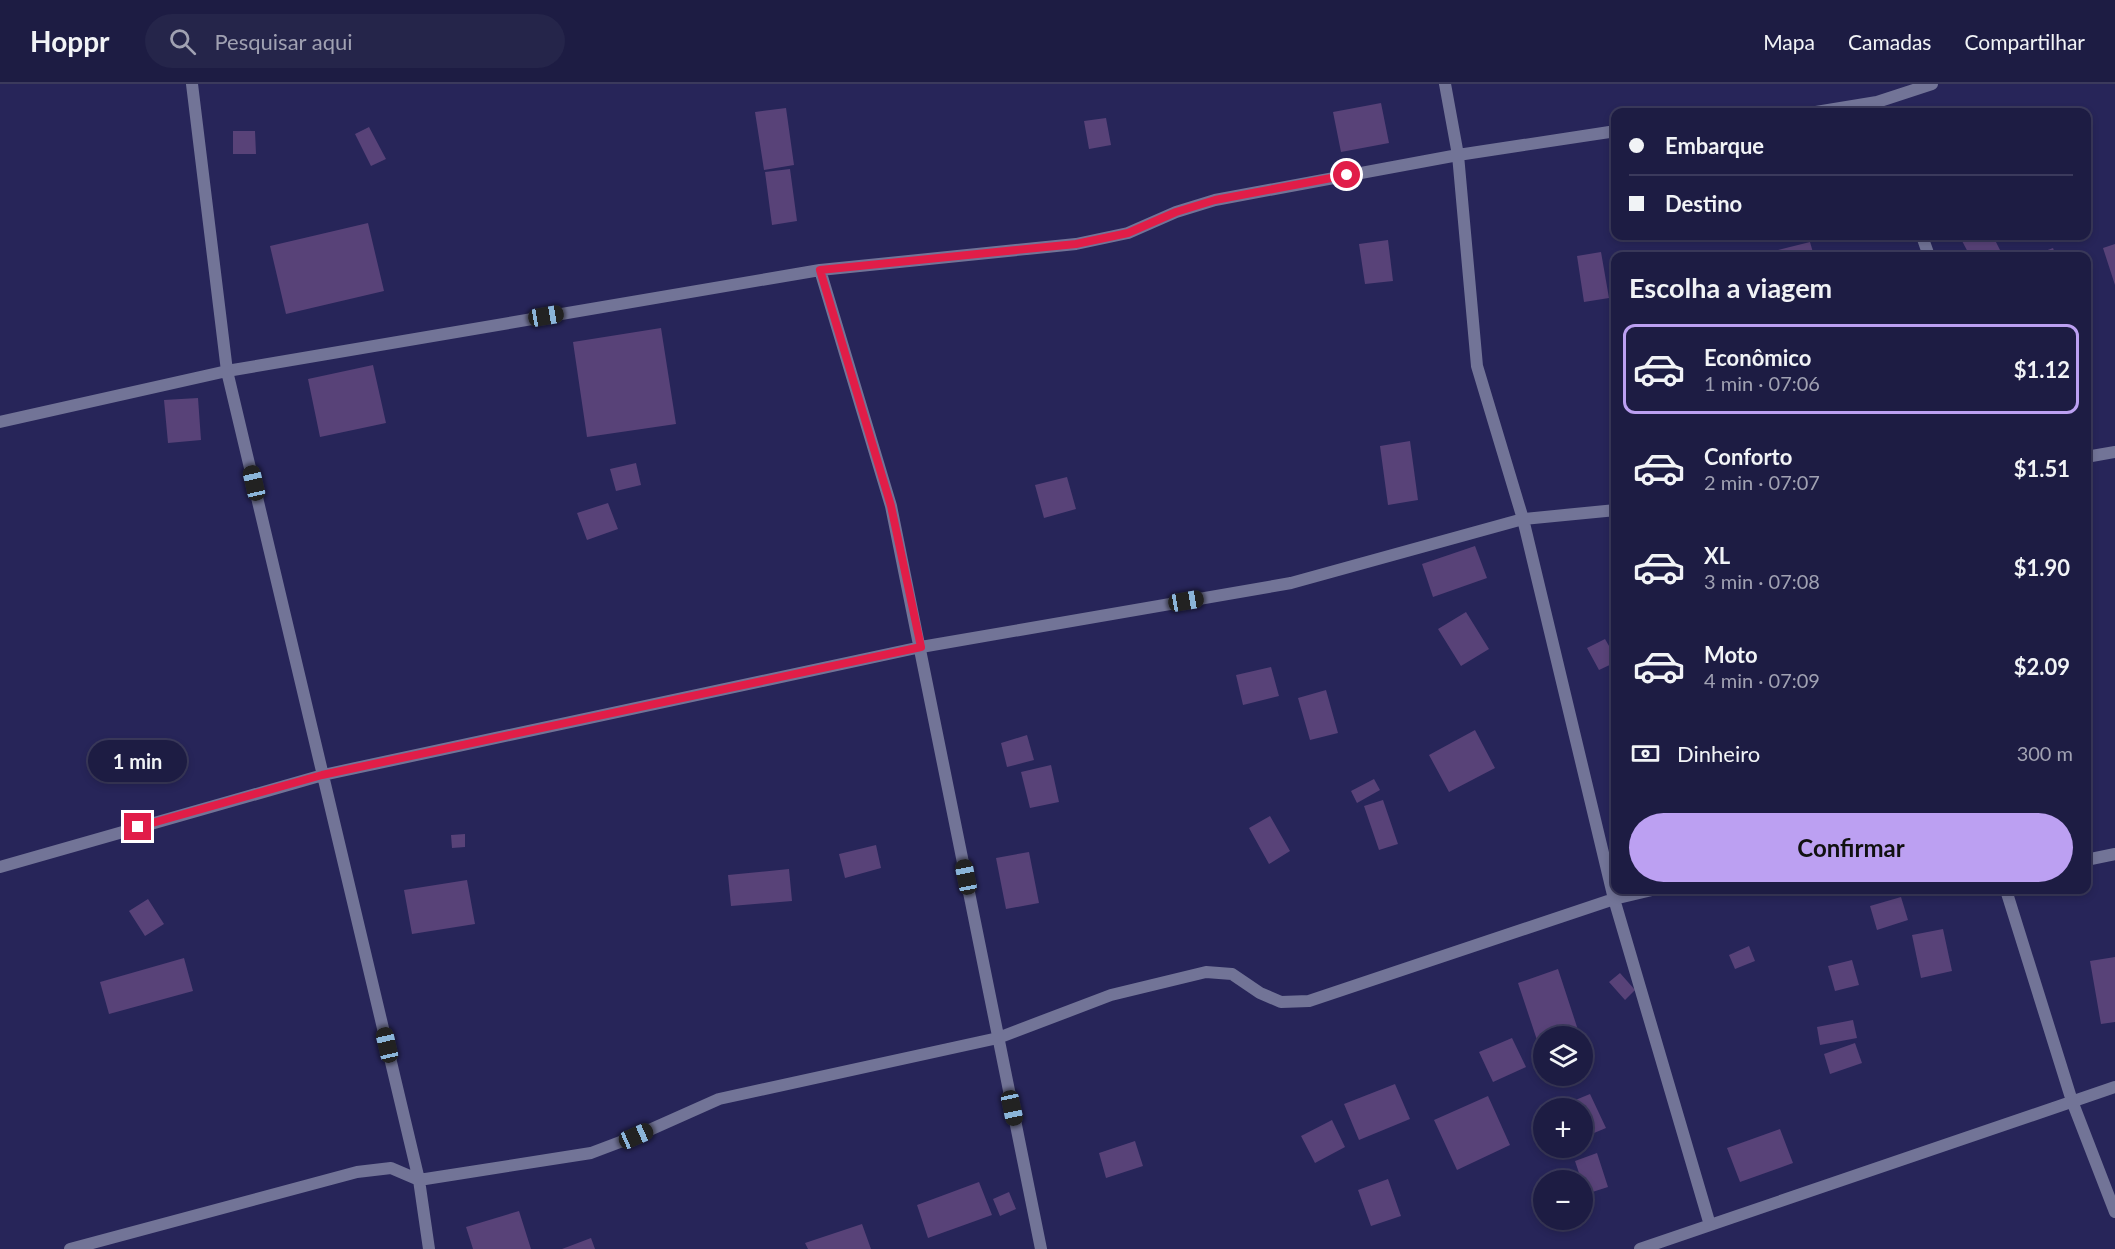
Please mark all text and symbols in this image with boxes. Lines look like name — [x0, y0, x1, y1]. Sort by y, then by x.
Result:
search box — [145, 14, 565, 68]
text: Hoppr — [30, 24, 109, 58]
icon: search — [166, 25, 199, 58]
text: Pesquisar aqui — [214, 28, 353, 55]
text: Mapa — [1763, 29, 1815, 54]
text: Camadas — [1848, 29, 1931, 54]
text: Compartilhar — [1964, 29, 2085, 54]
text: Embarque — [1665, 132, 1764, 159]
route start — [1333, 161, 1360, 188]
text: Destino — [1665, 190, 1742, 217]
text: Escolha a viagem — [1629, 271, 1832, 304]
car — [527, 304, 565, 328]
icon: car — [1632, 342, 1686, 396]
text: Econômico — [1704, 344, 1811, 371]
text: $1.12 — [2014, 356, 2070, 383]
text: 1 min · 07:06 — [1704, 371, 1820, 395]
icon: car — [1632, 441, 1686, 495]
text: Conforto — [1704, 443, 1792, 470]
text: $1.51 — [2014, 455, 2070, 482]
car — [241, 463, 267, 503]
text: 2 min · 07:07 — [1704, 470, 1820, 494]
icon: car — [1632, 540, 1686, 594]
text: XL — [1704, 542, 1730, 569]
text: $1.90 — [2014, 554, 2070, 581]
text: 3 min · 07:08 — [1704, 569, 1820, 593]
car — [1167, 589, 1205, 613]
icon: car — [1632, 639, 1686, 693]
text: Moto — [1704, 641, 1758, 668]
text: $2.09 — [2014, 653, 2070, 680]
text: 4 min · 07:09 — [1704, 668, 1820, 692]
icon: cash — [1629, 737, 1662, 770]
callout: 1 min — [88, 740, 188, 782]
text: Dinheiro — [1677, 740, 1760, 767]
text: 300 m — [2017, 741, 2073, 765]
text: 1 min — [113, 749, 162, 773]
route end — [124, 813, 151, 840]
button: Confirmar — [1629, 813, 2073, 882]
car — [954, 858, 978, 896]
car — [374, 1025, 400, 1065]
map controls — [1533, 1026, 1593, 1230]
button: layers — [1533, 1026, 1593, 1086]
car — [999, 1089, 1025, 1127]
button: + — [1533, 1098, 1593, 1158]
car — [616, 1120, 656, 1152]
button: − — [1533, 1170, 1593, 1230]

